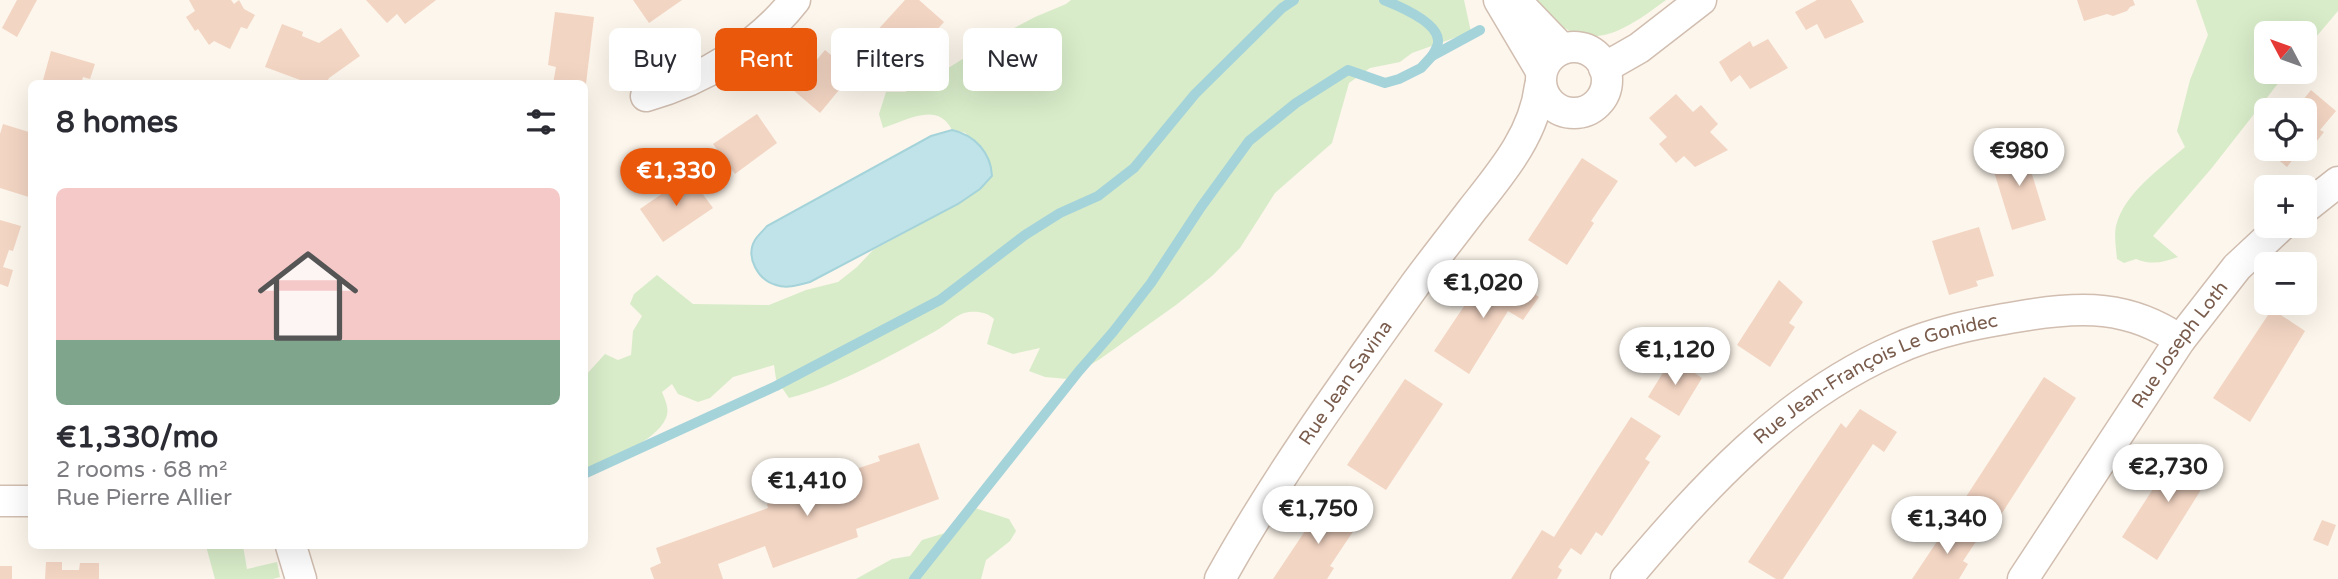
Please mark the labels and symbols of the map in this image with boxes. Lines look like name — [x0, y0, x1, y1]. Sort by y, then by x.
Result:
north arrow — [2254, 21, 2317, 84]
pin: €980 — [1978, 128, 2060, 188]
pin: €1,330 — [619, 148, 733, 208]
pin: €1,020 — [1426, 260, 1540, 320]
street label: Rue Joseph Loth — [2127, 277, 2233, 412]
street label: Rue Jean-François Le Gonidec — [1749, 309, 1999, 449]
street label: Rue Jean Savina — [1295, 316, 1397, 449]
pin: €1,120 — [1618, 328, 1732, 387]
pin: €2,730 — [2111, 444, 2225, 504]
pin: €1,410 — [750, 458, 864, 518]
pin: €1,750 — [1261, 486, 1375, 546]
pin: €1,340 — [1890, 496, 2004, 556]

